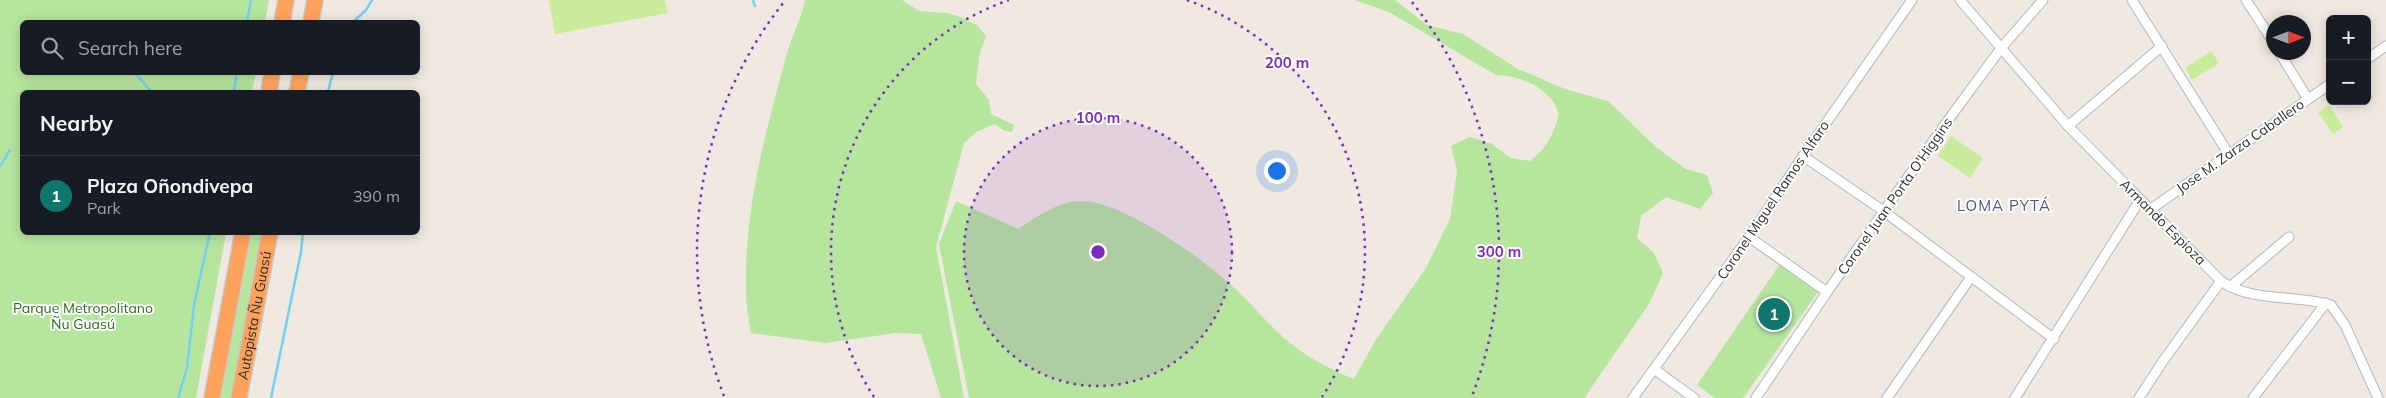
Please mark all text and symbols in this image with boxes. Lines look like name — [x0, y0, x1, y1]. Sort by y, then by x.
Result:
north arrow — [2266, 15, 2311, 60]
map controls — [2326, 15, 2371, 105]
button: + — [2326, 15, 2371, 60]
search box — [20, 20, 420, 75]
icon: search — [38, 34, 66, 62]
text: Search here — [78, 36, 182, 60]
text: 200 m — [1265, 53, 1309, 72]
button: − — [2326, 60, 2371, 105]
street label: Jose M. Zarza Caballero — [2172, 95, 2308, 197]
text: 100 m — [1076, 108, 1120, 127]
text: Nearby — [40, 110, 113, 136]
street label: Coronel Juan Porta O'Higgins — [1834, 114, 1956, 278]
street label: Coronel Miguel Ramos Alfaro — [1713, 117, 1833, 283]
your location — [1264, 158, 1290, 184]
text: Plaza Oñondivepa — [87, 174, 253, 198]
street label: Armando Espioza — [2116, 175, 2210, 269]
text: 1 — [51, 186, 61, 206]
text: 390 m — [353, 186, 400, 206]
district label: LOMA PYTÁ — [1957, 196, 2051, 215]
text: Park — [87, 198, 121, 218]
text: 300 m — [1477, 242, 1521, 261]
centre of rings — [1089, 243, 1107, 261]
street label: Autopista Ñu Guasú — [234, 250, 275, 381]
pin: 1 — [1758, 295, 1790, 333]
park label: Parque Metropolitano Ñu Guasú — [13, 299, 153, 333]

